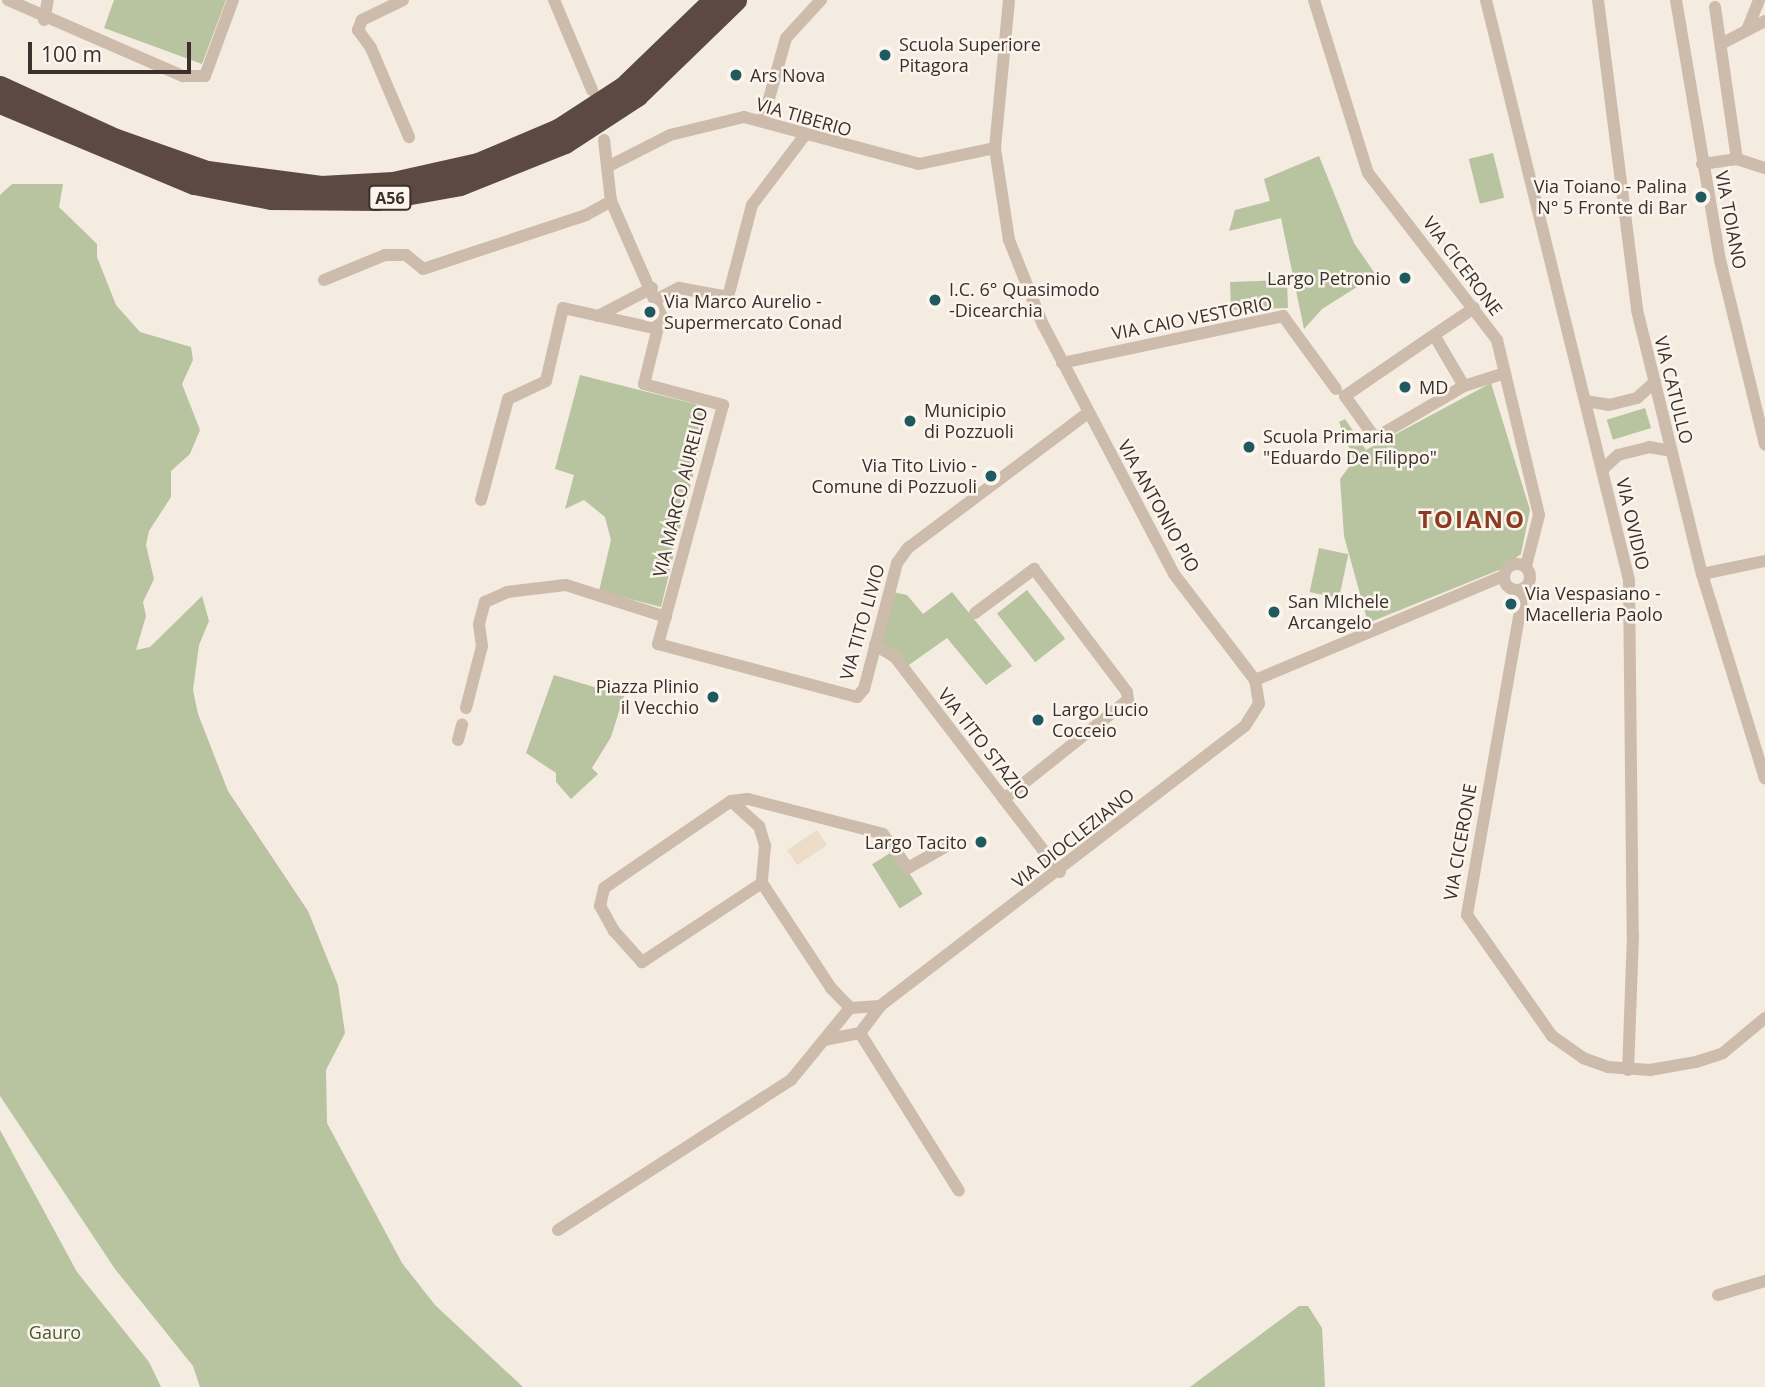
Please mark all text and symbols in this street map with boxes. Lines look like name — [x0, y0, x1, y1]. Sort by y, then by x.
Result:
scale bar — [32, 28, 194, 72]
place label: Scuola Superiore Pitagora — [899, 34, 1041, 76]
text: 100 m — [41, 40, 102, 68]
marker: Scuola Superiore Pitagora — [877, 47, 893, 63]
place label: Ars Nova — [750, 64, 825, 86]
marker: Ars Nova — [728, 67, 744, 83]
street label: VIA TIBERIO — [754, 93, 854, 141]
street label: VIA TOIANO — [1711, 169, 1751, 271]
place label: Via Toiano - Palina N° 5 Fronte di Bar — [1534, 176, 1687, 218]
road number: A56 — [367, 186, 413, 210]
marker: Via Toiano - Palina N° 5 Fronte di Bar — [1693, 189, 1709, 205]
street label: VIA CICERONE — [1419, 212, 1507, 320]
place label: Largo Petronio — [1267, 267, 1391, 289]
marker: Largo Petronio — [1397, 270, 1413, 286]
place label: I.C. 6° Quasimodo -Dicearchia — [949, 279, 1100, 322]
place label: Via Marco Aurelio - Supermercato Conad — [664, 291, 842, 334]
marker: I.C. 6° Quasimodo -Dicearchia — [927, 292, 943, 308]
street label: VIA CAIO VESTORIO — [1110, 292, 1274, 344]
marker: Via Marco Aurelio - Supermercato Conad — [642, 304, 658, 320]
street label: VIA CATULLO — [1650, 334, 1698, 446]
place label: MD — [1419, 376, 1448, 398]
marker: MD — [1397, 379, 1413, 395]
place label: Municipio di Pozzuoli — [924, 400, 1014, 442]
street label: VIA MARCO AURELIO — [648, 405, 712, 579]
marker: Municipio di Pozzuoli — [902, 413, 918, 429]
place label: Scuola Primaria "Eduardo De Filippo" — [1263, 426, 1437, 468]
street label: VIA ANTONIO PIO — [1114, 436, 1204, 576]
marker: Scuola Primaria "Eduardo De Filippo" — [1241, 439, 1257, 455]
place label: Via Tito Livio - Comune di Pozzuoli — [812, 455, 977, 498]
marker: Via Tito Livio - Comune di Pozzuoli — [983, 468, 999, 484]
street label: VIA OVIDIO — [1612, 476, 1654, 572]
district label: TOIANO — [1419, 505, 1525, 533]
street label: VIA TITO LIVIO — [835, 562, 889, 682]
place label: Via Vespasiano - Macelleria Paolo — [1525, 583, 1663, 626]
place label: San MIchele Arcangelo — [1288, 591, 1389, 634]
marker: Via Vespasiano - Macelleria Paolo — [1503, 596, 1519, 612]
marker: San MIchele Arcangelo — [1266, 604, 1282, 620]
place label: Piazza Plinio il Vecchio — [596, 676, 699, 718]
street label: VIA TITO STAZIO — [934, 684, 1034, 804]
marker: Piazza Plinio il Vecchio — [705, 689, 721, 705]
place label: Largo Lucio Cocceio — [1052, 699, 1148, 742]
marker: Largo Lucio Cocceio — [1030, 712, 1046, 728]
street label: VIA CICERONE — [1439, 782, 1481, 902]
street label: VIA DIOCLEZIANO — [1008, 784, 1138, 892]
place label: Largo Tacito — [865, 831, 967, 853]
marker: Largo Tacito — [973, 834, 989, 850]
park label: Gauro — [29, 1321, 81, 1343]

